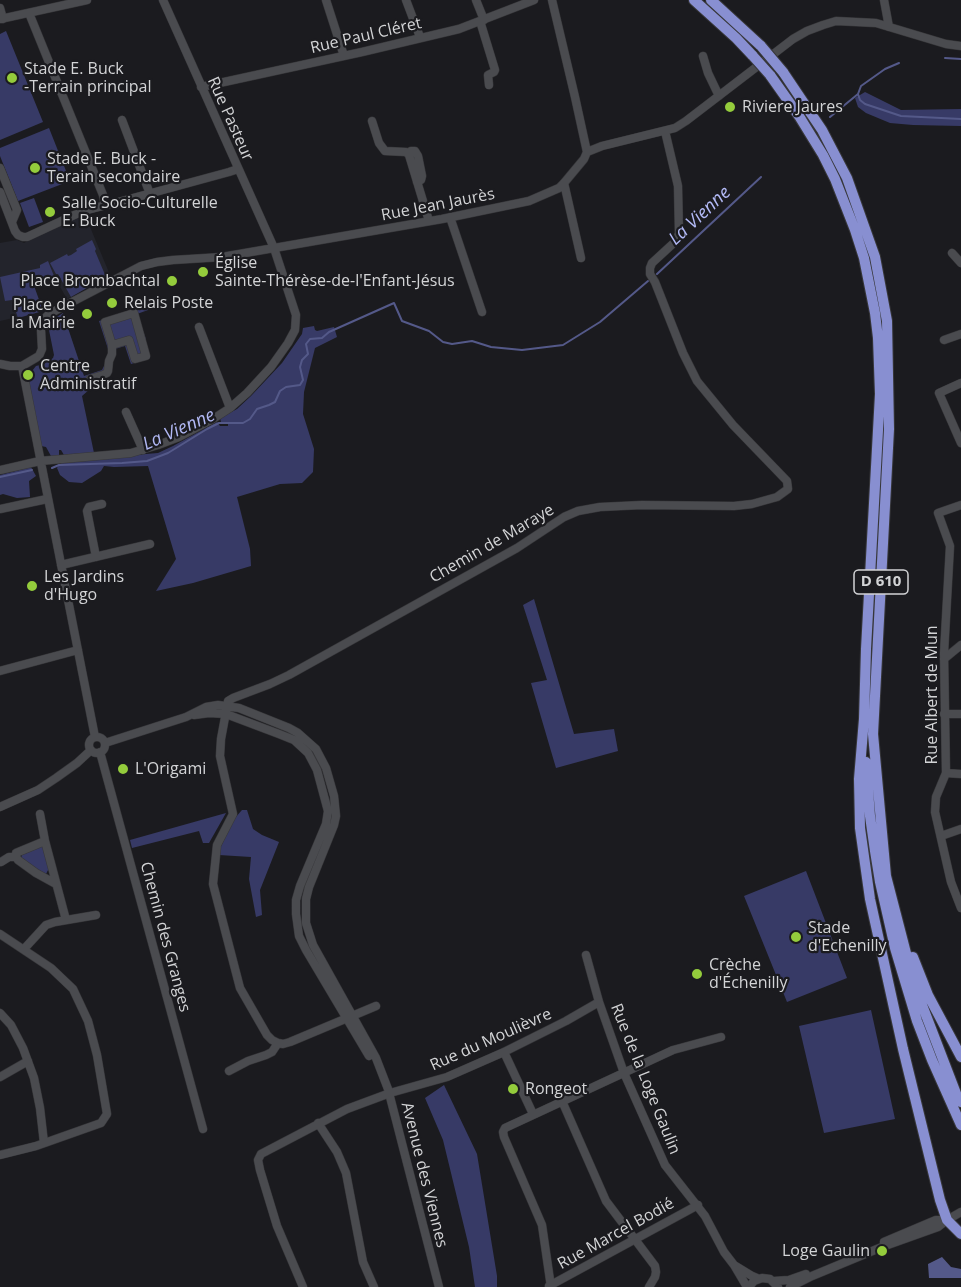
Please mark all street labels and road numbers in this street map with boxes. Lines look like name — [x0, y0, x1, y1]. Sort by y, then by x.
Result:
street label: Rue Paul Cléret — [308, 14, 424, 58]
street label: Rue Pasteur — [203, 74, 257, 164]
street label: Rue Jean Jaurès — [380, 185, 496, 225]
street label: Chemin de Maraye — [426, 501, 558, 587]
road number: D 610 — [854, 570, 908, 594]
street label: Rue Albert de Mun — [922, 625, 942, 765]
street label: Chemin des Granges — [136, 860, 194, 1014]
street label: Rue de la Loge Gaulin — [606, 1001, 684, 1157]
street label: Rue du Moulièvre — [427, 1005, 555, 1075]
street label: Avenue des Viennes — [397, 1100, 451, 1250]
street label: Rue Marcel Bodié — [554, 1194, 678, 1274]

